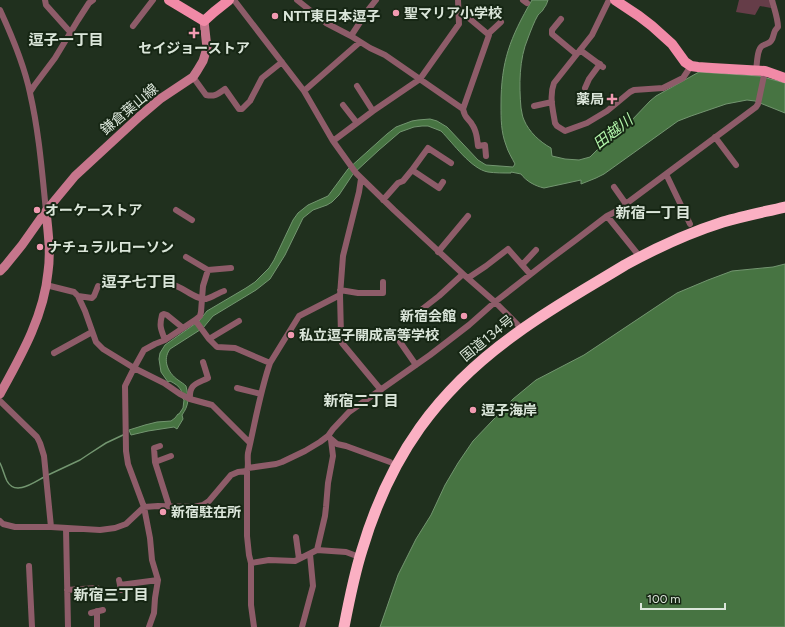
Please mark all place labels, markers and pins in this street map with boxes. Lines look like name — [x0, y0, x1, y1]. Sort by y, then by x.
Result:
place label: 聖マリア小学校 — [404, 5, 502, 22]
place label: NTT東日本逗子 — [283, 8, 380, 25]
marker: 聖マリア小学校 — [391, 8, 401, 18]
marker: NTT東日本逗子 — [270, 11, 280, 21]
marker: セイジョーストア — [189, 28, 199, 38]
place label: セイジョーストア — [138, 40, 250, 57]
place label: 薬局 — [576, 91, 604, 108]
marker: 薬局 — [607, 94, 617, 104]
place label: オーケーストア — [45, 202, 142, 219]
marker: オーケーストア — [32, 205, 42, 215]
place label: ナチュラルローソン — [48, 239, 174, 256]
marker: ナチュラルローソン — [35, 242, 45, 252]
place label: 新宿会館 — [400, 308, 456, 325]
marker: 新宿会館 — [459, 311, 469, 321]
place label: 私立逗子開成高等学校 — [299, 327, 439, 344]
marker: 私立逗子開成高等学校 — [286, 330, 296, 340]
place label: 逗子海岸 — [481, 402, 537, 419]
marker: 逗子海岸 — [468, 405, 478, 415]
place label: 新宿駐在所 — [171, 504, 241, 521]
marker: 新宿駐在所 — [158, 507, 168, 517]

